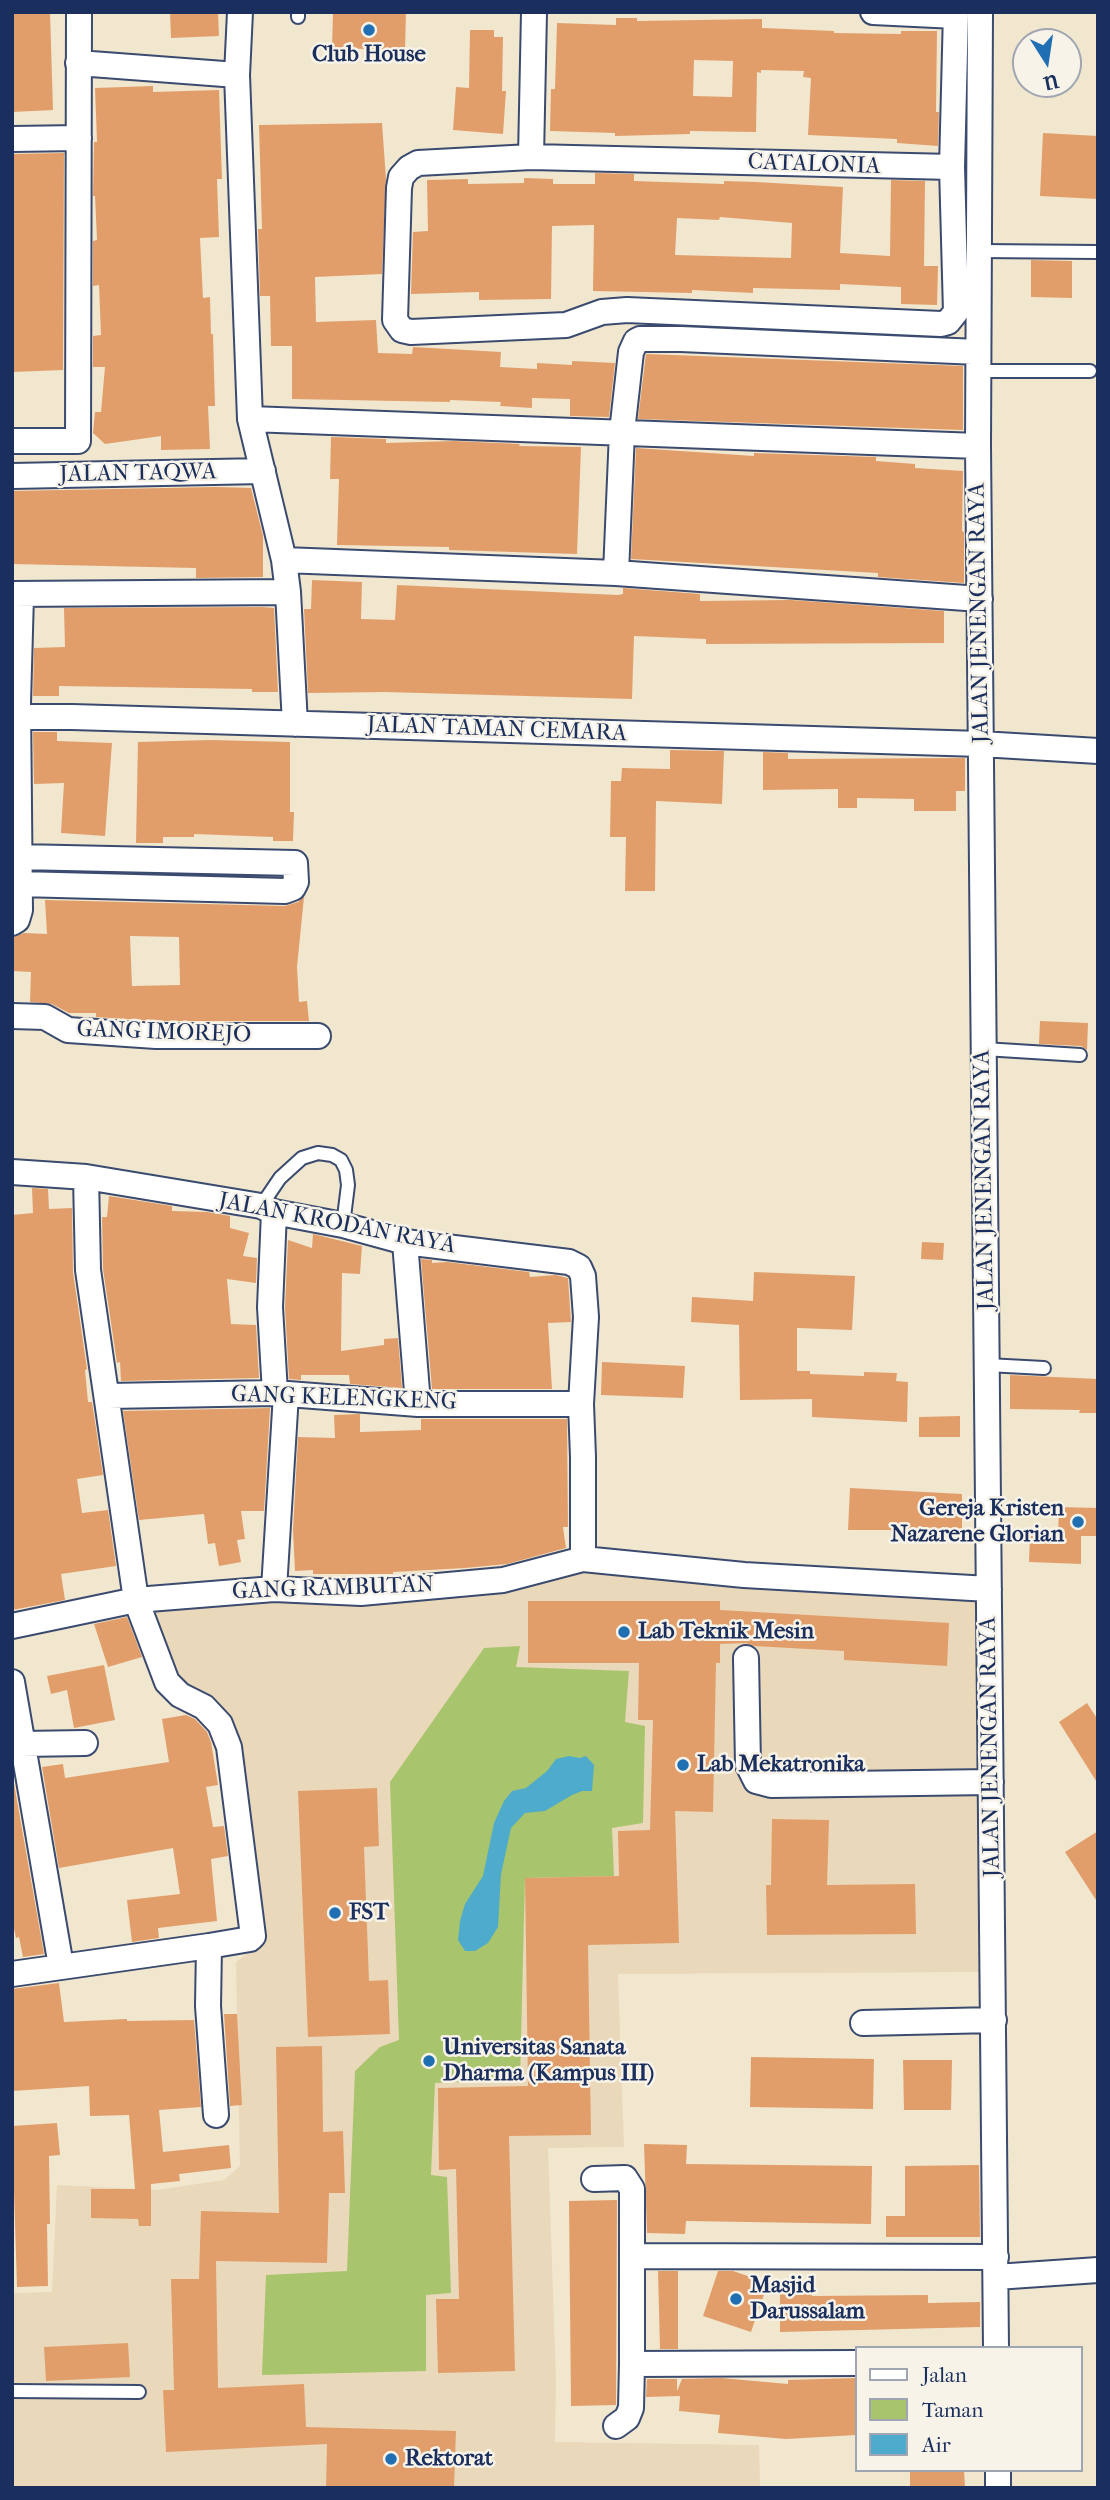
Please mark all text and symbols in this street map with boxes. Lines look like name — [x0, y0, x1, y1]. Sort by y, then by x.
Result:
marker: Club House — [361, 22, 377, 38]
north arrow — [1012, 28, 1082, 98]
place label: Club House — [312, 41, 426, 69]
text: U — [1041, 69, 1060, 94]
street label: CATALONIA — [747, 149, 881, 181]
street label: JALAN TAQWA — [59, 459, 217, 489]
street label: JALAN JENENGAN RAYA — [964, 482, 996, 744]
street label: JALAN TAMAN CEMARA — [367, 712, 627, 748]
street label: GANG IMOREJO — [76, 1016, 252, 1050]
street label: JALAN JENENGAN RAYA — [969, 1049, 1001, 1311]
street label: JALAN KRODAN RAYA — [216, 1187, 458, 1261]
street label: GANG KELENGKENG — [231, 1381, 457, 1417]
place label: Gereja Kristen Nazarene Glorian — [891, 1495, 1064, 1549]
marker: Gereja Kristen Nazarene Glorian — [1070, 1514, 1086, 1530]
street label: GANG RAMBUTAN — [232, 1572, 434, 1606]
street label: JALAN JENENGAN RAYA — [975, 1616, 1007, 1878]
place label: Lab Teknik Mesin — [638, 1618, 814, 1646]
marker: Lab Teknik Mesin — [616, 1624, 632, 1640]
place label: Lab Mekatronika — [697, 1751, 865, 1779]
marker: Lab Mekatronika — [675, 1757, 691, 1773]
place label: FST — [349, 1899, 389, 1927]
marker: FST — [327, 1905, 343, 1921]
place label: Universitas Sanata Dharma (Kampus III) — [443, 2034, 654, 2088]
marker: Universitas Sanata Dharma (Kampus III) — [421, 2053, 437, 2069]
place label: Masjid Darussalam — [750, 2272, 865, 2326]
marker: Masjid Darussalam — [728, 2291, 744, 2307]
legend — [855, 2346, 1082, 2472]
text: Jalan — [922, 2363, 967, 2387]
text: Taman — [922, 2398, 983, 2422]
text: Air — [922, 2433, 951, 2457]
place label: Rektorat — [405, 2445, 493, 2473]
marker: Rektorat — [383, 2451, 399, 2467]

